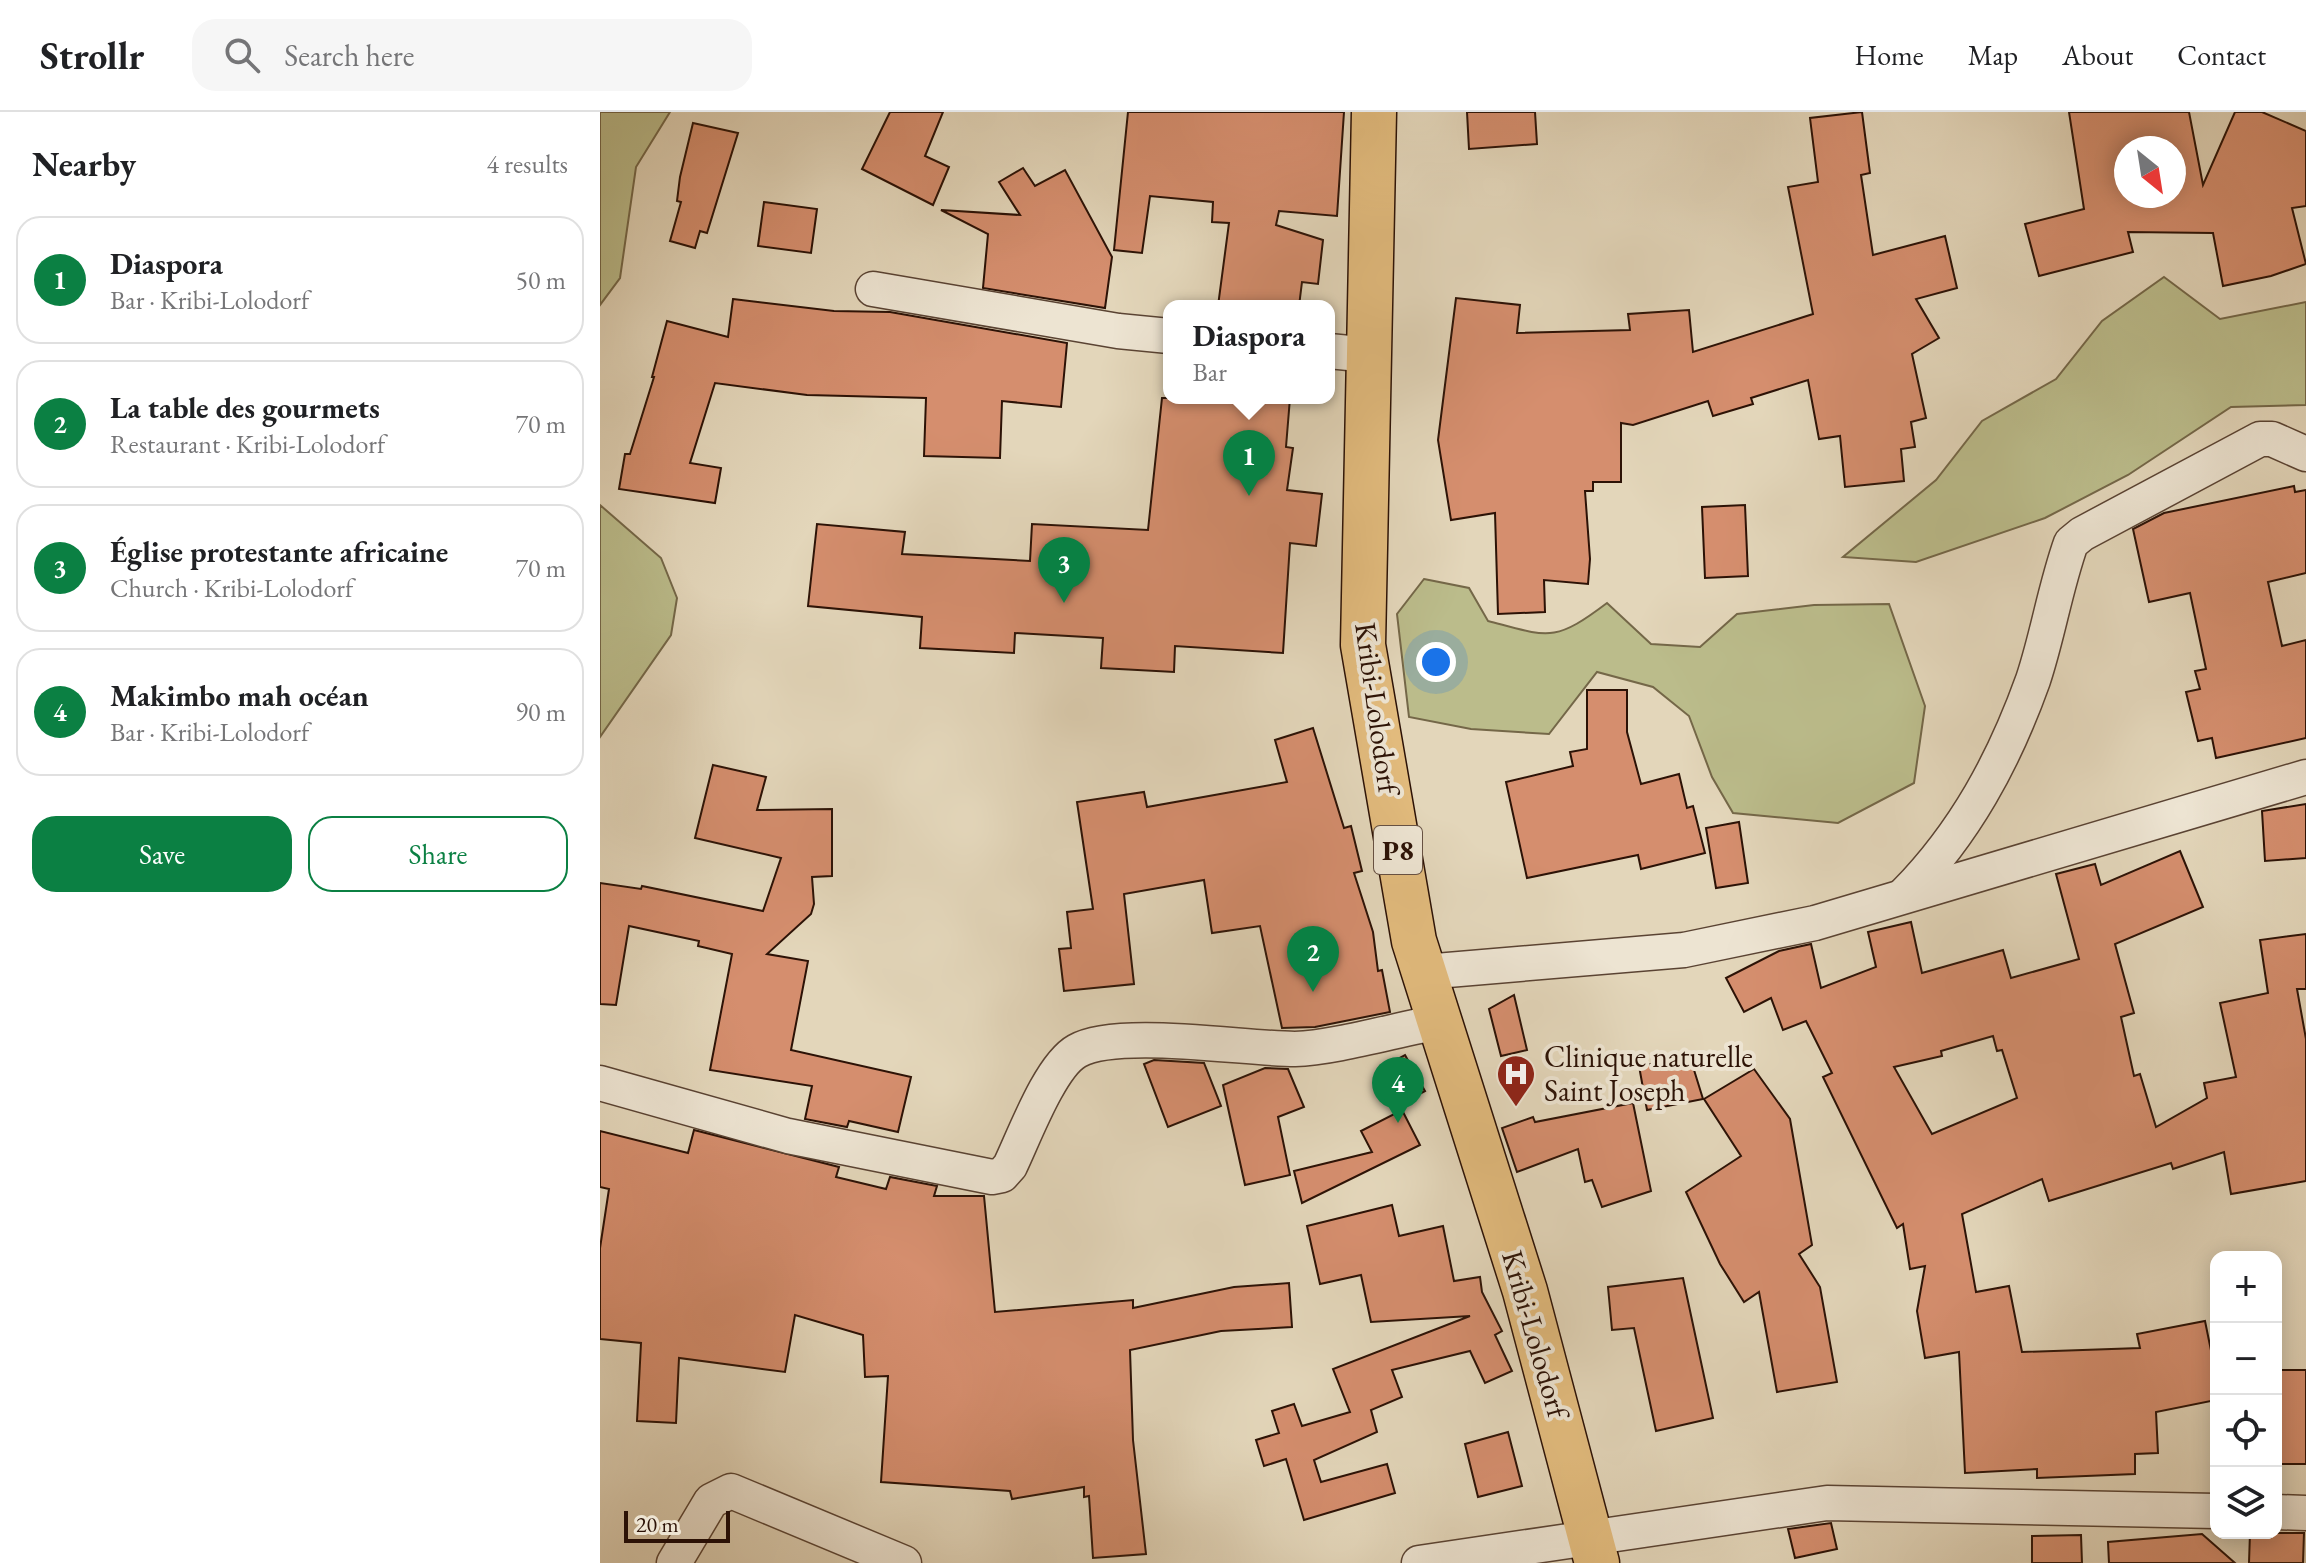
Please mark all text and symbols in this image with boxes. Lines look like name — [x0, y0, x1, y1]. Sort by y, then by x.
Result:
search box — [192, 19, 752, 91]
text: Strollr — [40, 31, 144, 80]
icon: search — [220, 33, 264, 77]
text: Search here — [284, 36, 414, 75]
text: Home — [1854, 37, 1924, 73]
text: Map — [1968, 37, 2018, 73]
text: About — [2062, 37, 2133, 73]
text: Contact — [2177, 37, 2266, 73]
north arrow — [2114, 136, 2186, 208]
text: Nearby — [32, 142, 136, 186]
text: 4 results — [487, 147, 568, 181]
text: Diaspora — [110, 244, 223, 283]
text: 1 — [53, 263, 67, 297]
text: 50 m — [516, 263, 566, 297]
text: Bar · Kribi-Lolodorf — [110, 283, 309, 317]
popup — [1163, 300, 1335, 404]
text: Diaspora — [1193, 316, 1305, 355]
text: Bar — [1193, 355, 1227, 389]
text: La table des gourmets — [110, 388, 380, 427]
text: 2 — [53, 407, 67, 441]
text: 70 m — [516, 407, 566, 441]
text: Restaurant · Kribi-Lolodorf — [110, 427, 385, 461]
pin: 1 — [1223, 430, 1275, 496]
text: Église protestante africaine — [110, 532, 448, 571]
pin: 3 — [1038, 537, 1090, 603]
text: 3 — [53, 551, 67, 585]
text: 70 m — [516, 551, 566, 585]
text: Church · Kribi-Lolodorf — [110, 571, 353, 605]
street label: Kribi-Lolodorf — [1346, 620, 1409, 799]
your location — [1416, 642, 1456, 682]
text: Makimbo mah océan — [110, 676, 369, 715]
text: 4 — [53, 695, 67, 729]
text: 90 m — [516, 695, 566, 729]
text: Bar · Kribi-Lolodorf — [110, 715, 309, 749]
button: Save — [32, 816, 292, 892]
button: Share — [308, 816, 568, 892]
road number: P8 — [1374, 826, 1422, 874]
pin: 2 — [1287, 926, 1339, 992]
place label: Clinique naturelle Saint Joseph — [1544, 1037, 1753, 1110]
hospital icon: Clinique naturelle Saint Joseph — [1495, 1053, 1537, 1108]
pin: 4 — [1372, 1057, 1424, 1123]
street label: Kribi-Lolodorf — [1493, 1246, 1579, 1425]
map controls — [2210, 1251, 2282, 1539]
button: + — [2210, 1251, 2282, 1323]
button: − — [2210, 1323, 2282, 1395]
button: locate — [2210, 1395, 2282, 1467]
button: layers — [2210, 1467, 2282, 1539]
scale bar — [624, 1507, 730, 1543]
text: 20 m — [636, 1510, 679, 1539]

